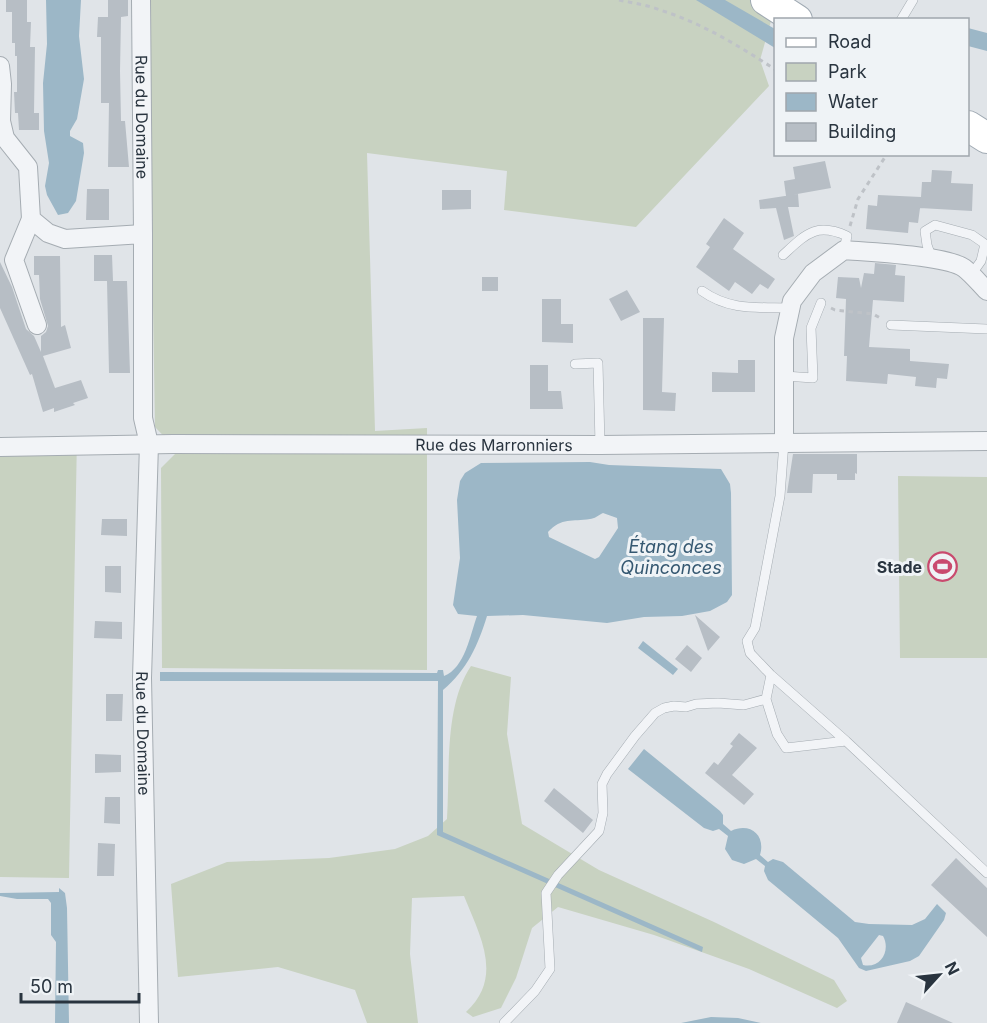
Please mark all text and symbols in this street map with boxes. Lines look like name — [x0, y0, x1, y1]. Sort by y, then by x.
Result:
legend — [774, 18, 969, 156]
text: Road — [828, 31, 871, 52]
street label: Rue du Domaine — [131, 55, 153, 179]
text: Park — [828, 61, 867, 82]
text: Water — [828, 91, 878, 112]
text: Building — [828, 121, 896, 142]
street label: Rue des Marronniers — [415, 435, 573, 455]
water label: Étang des Quinconces — [620, 535, 722, 578]
sports icon: Stade — [927, 551, 959, 583]
place label: Stade — [877, 557, 922, 577]
street label: Rue du Domaine — [132, 671, 154, 796]
north arrow — [909, 945, 969, 1005]
text: N — [941, 958, 964, 978]
scale bar — [21, 966, 140, 1004]
text: 50 m — [30, 976, 73, 997]

